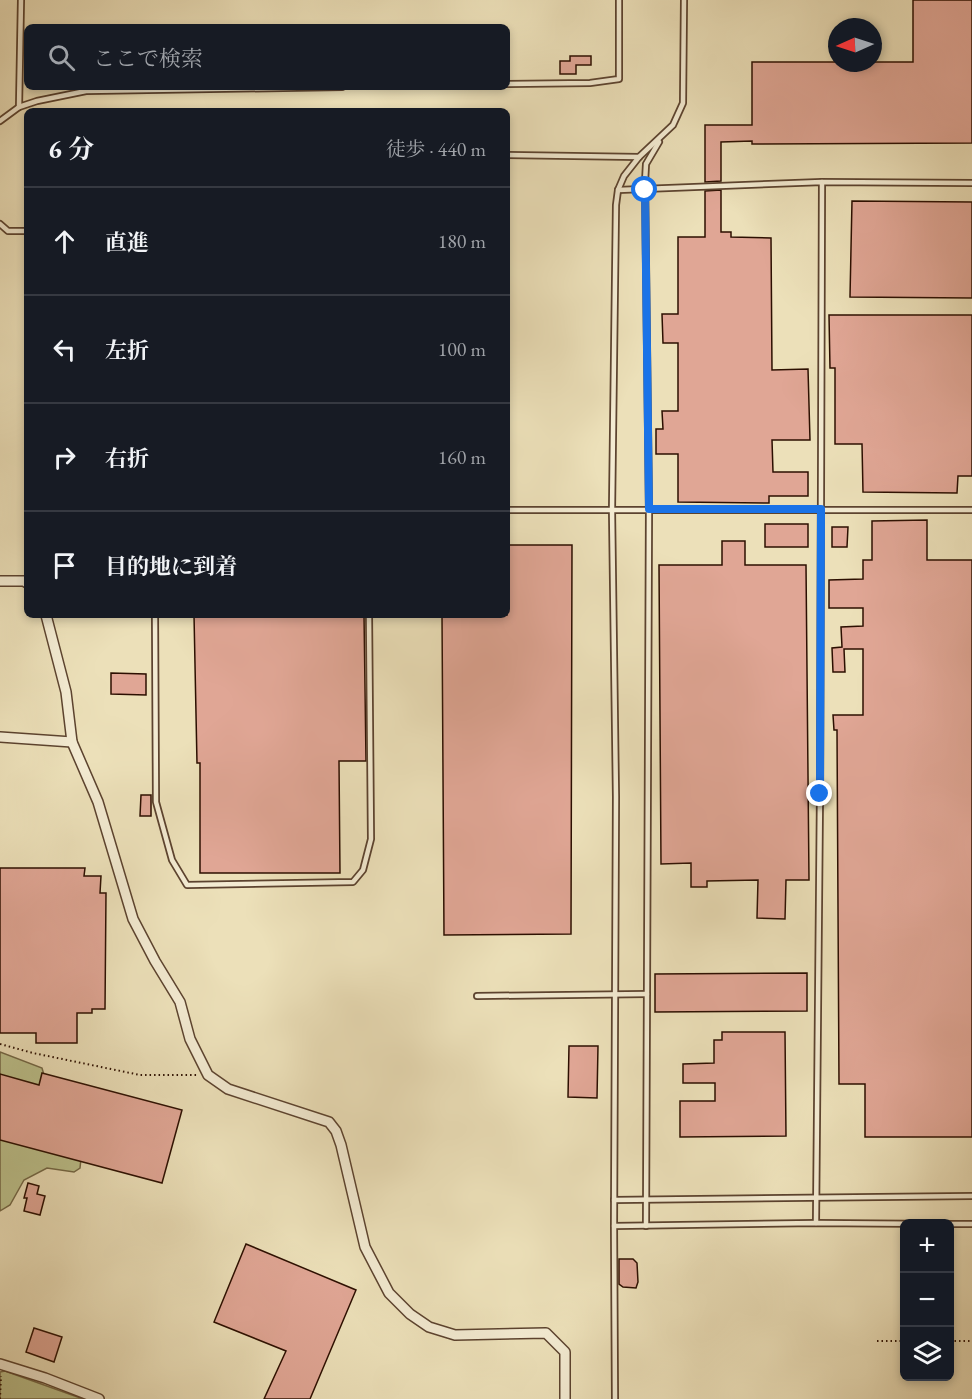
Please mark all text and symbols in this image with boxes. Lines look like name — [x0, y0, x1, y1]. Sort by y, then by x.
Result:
north arrow — [828, 18, 882, 72]
search box — [24, 24, 510, 90]
icon: search — [45, 41, 78, 74]
text: ここで検索 — [93, 44, 203, 73]
text: 6 分 — [48, 132, 94, 166]
text: 徒歩 · 440 m — [386, 136, 486, 162]
route start — [631, 176, 657, 202]
icon: ahead — [48, 225, 81, 258]
text: 直進 — [105, 228, 149, 257]
text: 180 m — [438, 228, 486, 254]
icon: left — [48, 333, 81, 366]
text: 左折 — [105, 336, 149, 365]
text: 100 m — [438, 336, 486, 362]
icon: right — [48, 441, 81, 474]
text: 右折 — [105, 444, 149, 473]
text: 160 m — [438, 444, 486, 470]
icon: arrive — [48, 549, 81, 582]
text: 目的地に到着 — [105, 552, 237, 581]
route end — [806, 780, 832, 806]
map controls — [900, 1219, 954, 1381]
button: + — [900, 1219, 954, 1273]
button: − — [900, 1273, 954, 1327]
button: layers — [900, 1327, 954, 1381]

